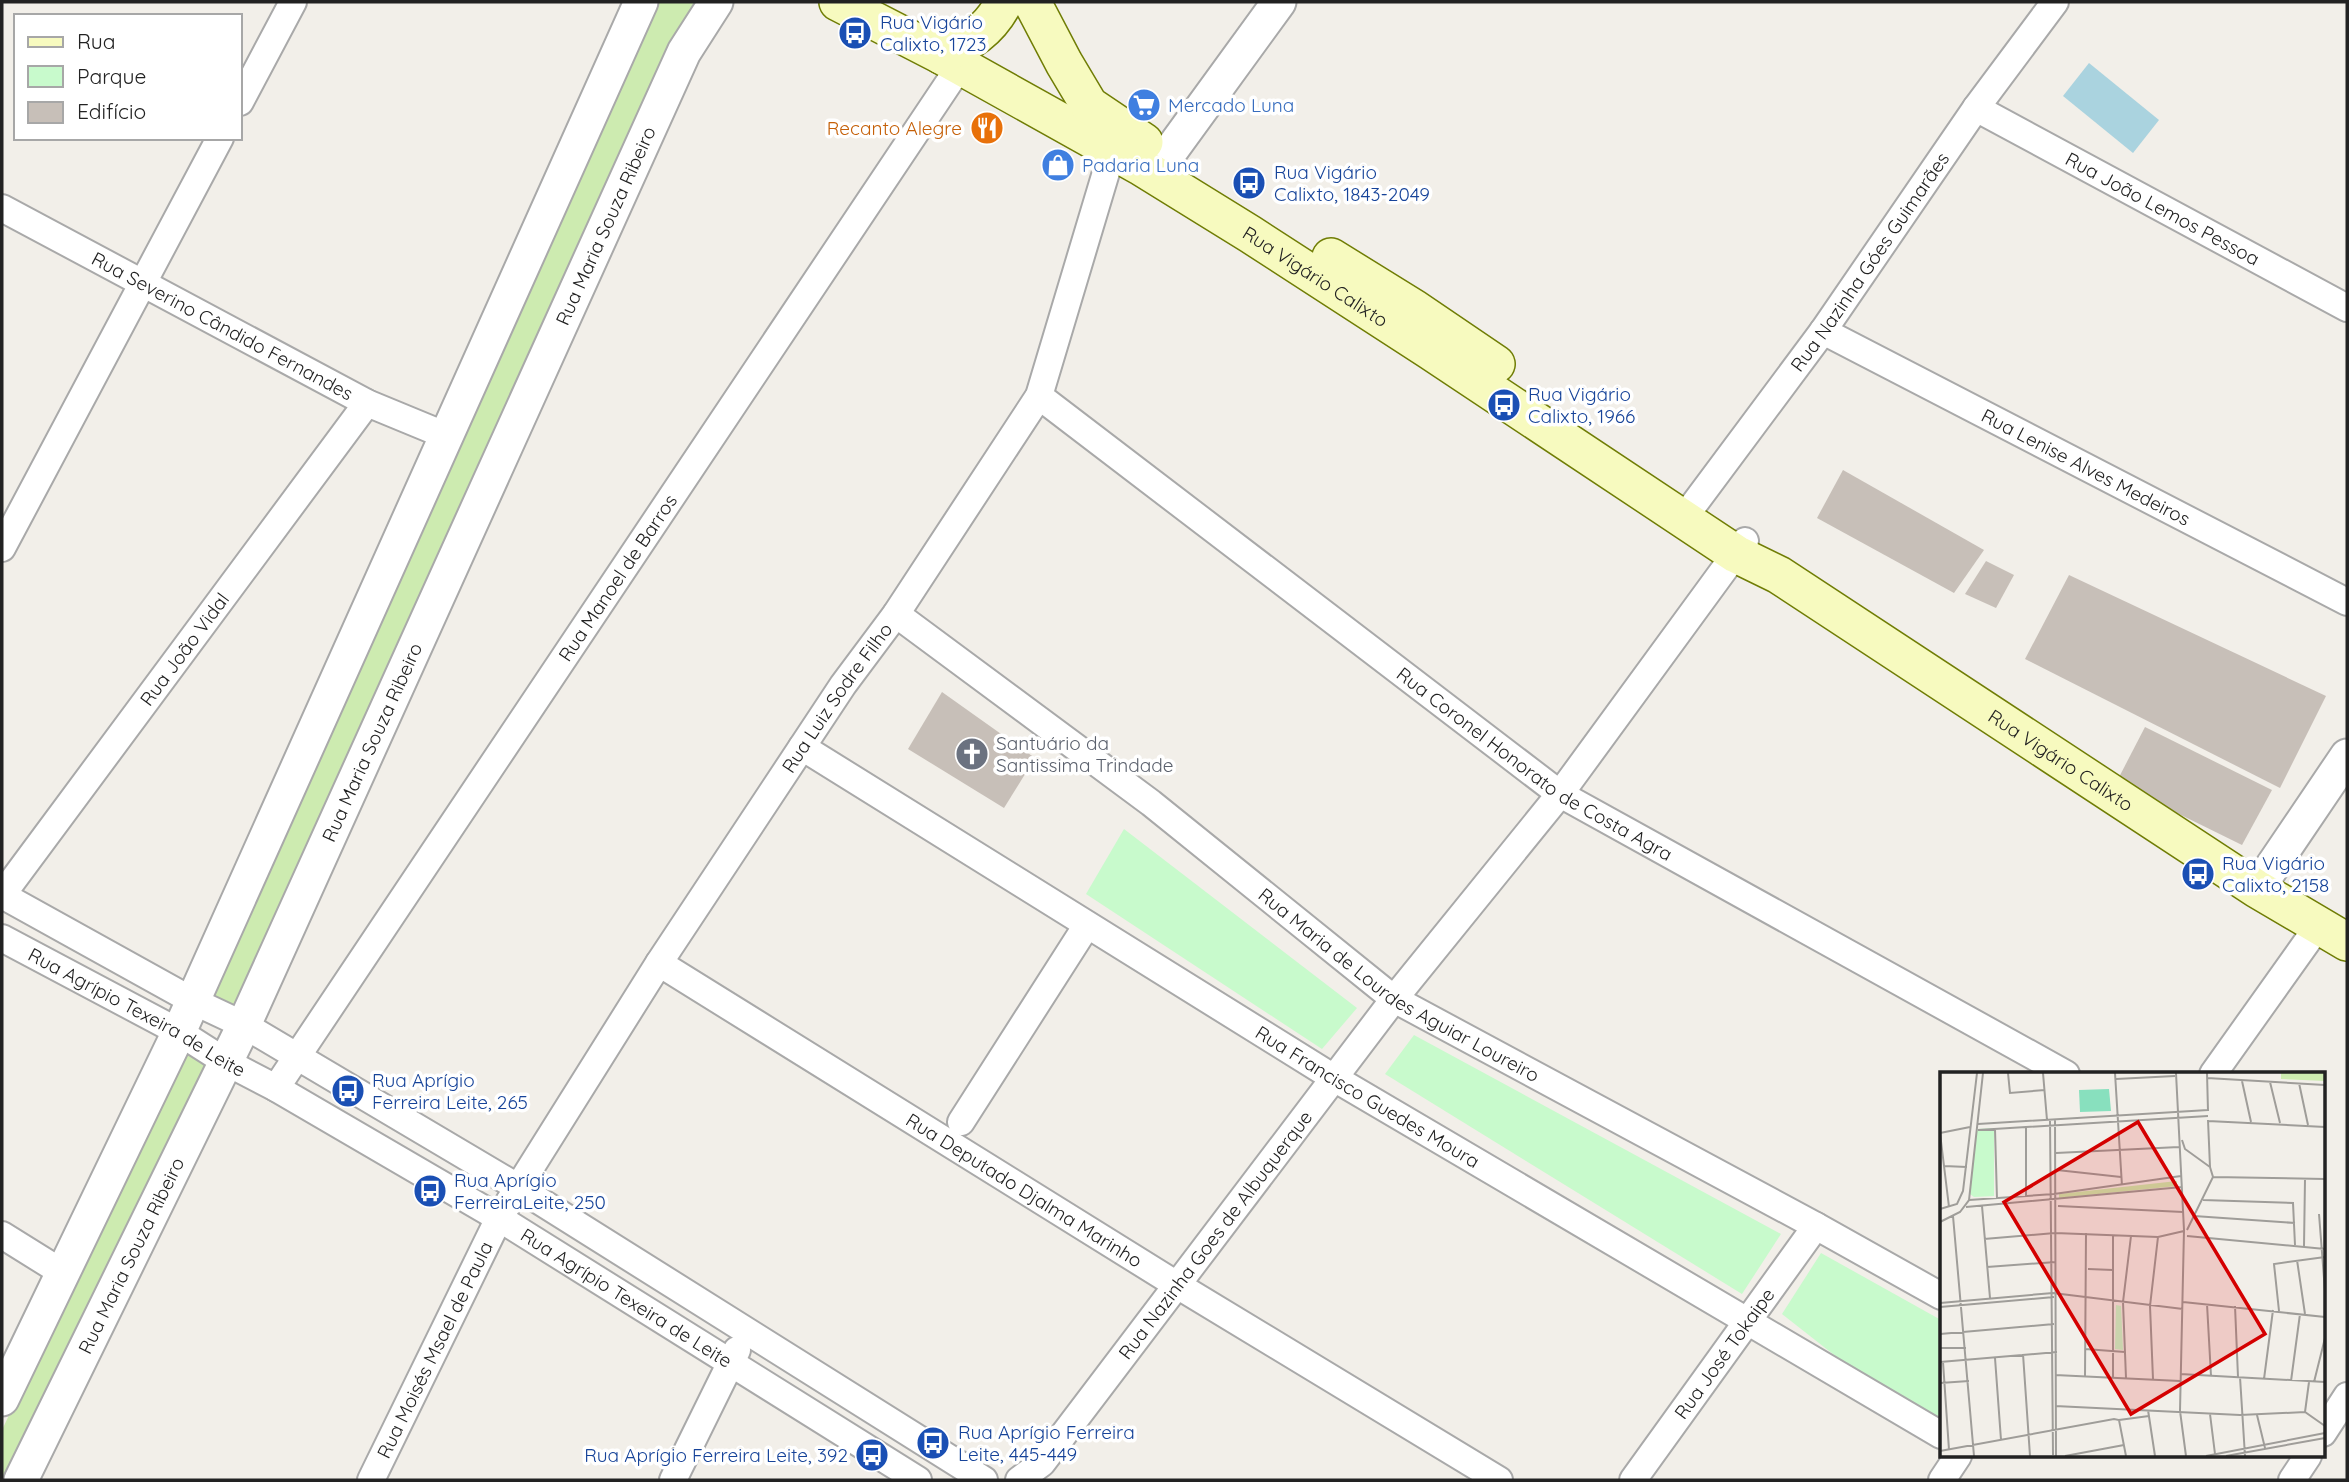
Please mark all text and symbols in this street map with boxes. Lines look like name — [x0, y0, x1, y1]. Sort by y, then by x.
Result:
place label: Rua Vigário Calixto, 1723 — [880, 10, 986, 56]
legend — [14, 14, 242, 140]
bus stop icon: Rua Vigário Calixto, 1723 — [836, 14, 874, 52]
text: Rua — [77, 28, 116, 54]
text: Parque — [77, 63, 146, 89]
supermarket icon: Mercado Luna — [1125, 86, 1163, 124]
place label: Mercado Luna — [1168, 93, 1294, 117]
text: Edifício — [77, 98, 146, 124]
restaurant icon: Recanto Alegre — [968, 109, 1006, 147]
place label: Recanto Alegre — [827, 116, 962, 140]
street label: Rua Maria Souza Ribeiro — [550, 122, 661, 329]
shop icon: Padaria Luna — [1039, 146, 1077, 184]
street label: Rua Nazinha Góes Guimarães — [1785, 147, 1954, 376]
street label: Rua João Lemos Pessoa — [2061, 147, 2264, 271]
place label: Padaria Luna — [1082, 153, 1199, 177]
place label: Rua Vigário Calixto, 1843-2049 — [1274, 160, 1430, 206]
bus stop icon: Rua Vigário Calixto, 1843-2049 — [1230, 164, 1268, 202]
street label: Rua Vigário Calixto — [1238, 220, 1393, 332]
street label: Rua Severino Cândido Fernandes — [88, 246, 357, 405]
place label: Rua Vigário Calixto, 1966 — [1528, 382, 1635, 428]
bus stop icon: Rua Vigário Calixto, 1966 — [1485, 386, 1523, 424]
street label: Rua Lenise Alves Medeiros — [1977, 403, 2195, 531]
street label: Rua Manoel de Barros — [553, 490, 682, 666]
street label: Rua João Vidal — [135, 588, 234, 710]
street label: Rua Luiz Sodre Filho — [776, 618, 897, 777]
street label: Rua Maria Souza Ribeiro — [316, 639, 427, 846]
street label: Rua Coronel Honorato de Costa Agra — [1392, 662, 1677, 866]
street label: Rua Vigário Calixto — [1984, 704, 2138, 816]
place label: Santuário da Santissima Trindade — [996, 731, 1174, 777]
church icon: Santuário da Santissima Trindade — [953, 735, 991, 773]
place label: Rua Vigário Calixto, 2158 — [2222, 851, 2329, 897]
bus stop icon: Rua Vigário Calixto, 2158 — [2179, 855, 2217, 893]
street label: Rua Maria de Lourdes Aguiar Loureiro — [1254, 883, 1544, 1087]
street label: Rua Agrípio Texeira de Leite — [24, 942, 249, 1082]
street label: Rua Francisco Guedes Moura — [1251, 1020, 1484, 1173]
place label: Rua Aprígio Ferreira Leite, 265 — [372, 1068, 528, 1114]
bus stop icon: Rua Aprígio Ferreira Leite, 265 — [329, 1072, 367, 1110]
inset map — [1940, 1072, 2324, 1458]
street label: Rua Nazinha Goes de Albuquerque — [1113, 1106, 1317, 1364]
street label: Rua Deputado Djalma Marinho — [902, 1108, 1147, 1272]
street label: Rua Maria Souza Ribeiro — [73, 1153, 189, 1358]
place label: Rua Aprígio FerreiraLeite, 250 — [454, 1168, 606, 1214]
bus stop icon: Rua Aprígio FerreiraLeite, 250 — [411, 1172, 449, 1210]
street label: Rua Agrípio Texeira de Leite — [516, 1223, 737, 1373]
street label: Rua Moisés Msael de Paula — [372, 1237, 498, 1462]
street label: Rua José Tokaipe — [1669, 1283, 1779, 1424]
place label: Rua Aprígio Ferreira Leite, 445-449 — [958, 1420, 1135, 1466]
bus stop icon: Rua Aprígio Ferreira Leite, 445-449 — [914, 1424, 952, 1462]
bus stop icon: Rua Aprígio Ferreira Leite, 392 — [853, 1436, 891, 1474]
place label: Rua Aprígio Ferreira Leite, 392 — [584, 1443, 848, 1467]

